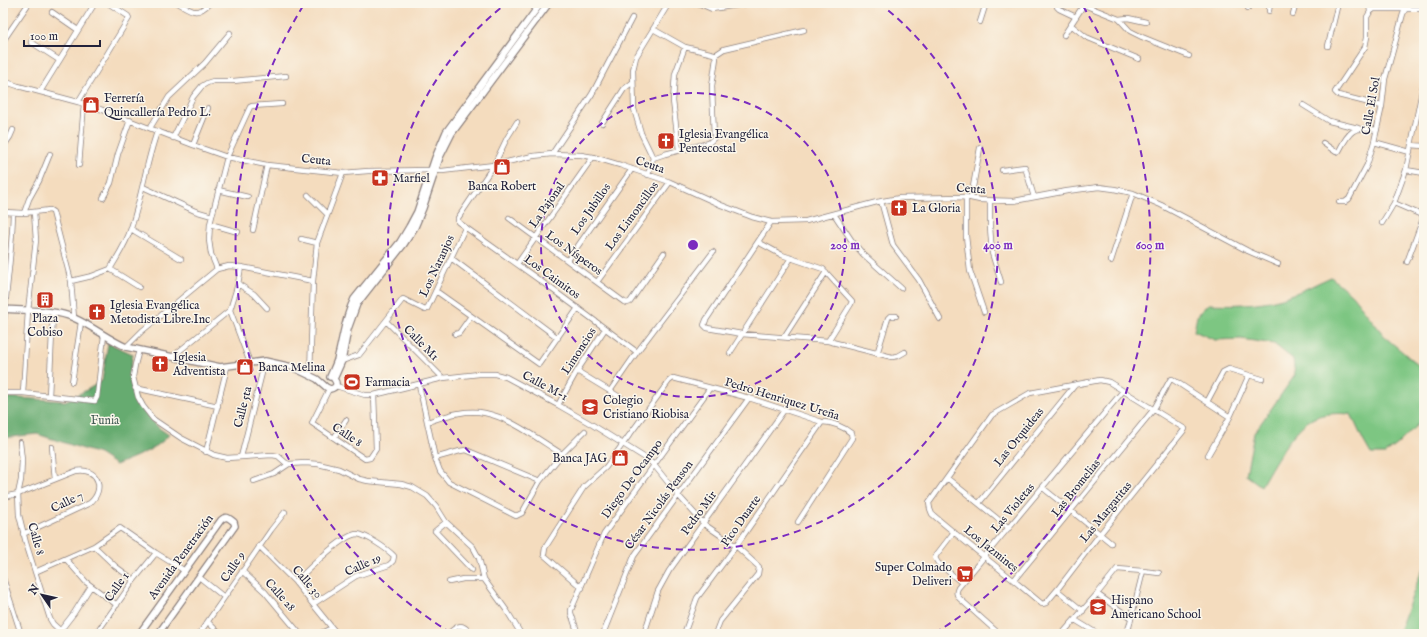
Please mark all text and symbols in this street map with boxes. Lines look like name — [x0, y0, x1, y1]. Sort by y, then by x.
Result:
scale bar — [24, 22, 100, 48]
text: 100 m — [30, 29, 58, 44]
street label: Calle El Sol — [1359, 75, 1384, 136]
place label: Ferrería Quincallería Pedro L. — [104, 91, 211, 120]
shop icon: Ferrería Quincallería Pedro L. — [81, 95, 101, 115]
place label: Iglesia Evangélica Pentecostal — [679, 127, 769, 156]
church icon: Iglesia Evangélica Pentecostal — [656, 131, 676, 151]
street label: Ceuta — [300, 151, 332, 169]
street label: Ceuta — [634, 153, 667, 177]
shop icon: Banca Robert — [492, 157, 512, 177]
pharmacy icon: Marfiel — [370, 168, 390, 188]
place label: Marfiel — [393, 171, 430, 186]
place label: Banca Robert — [468, 179, 536, 194]
street label: La Pajonal — [526, 179, 569, 231]
street label: Los Limoncillos — [602, 179, 662, 253]
street label: Los Jubillos — [568, 180, 615, 238]
street label: Ceuta — [956, 180, 987, 198]
church icon: La Gloria — [889, 198, 909, 218]
place label: La Gloria — [912, 201, 961, 216]
street label: Los Nísperos — [542, 227, 605, 279]
street label: Los Naranjos — [416, 233, 458, 299]
centre of rings — [686, 238, 700, 252]
text: 200 m — [830, 238, 860, 253]
text: 400 m — [983, 238, 1014, 253]
text: 600 m — [1136, 238, 1165, 253]
street label: Los Caimitos — [521, 251, 583, 303]
building icon: Plaza Cobiso — [35, 290, 55, 310]
place label: Iglesia Evangélica Metodista Libre.Inc — [110, 298, 210, 327]
church icon: Iglesia Evangélica Metodista Libre.Inc — [87, 302, 107, 322]
place label: Plaza Cobiso — [27, 311, 63, 340]
street label: Calle M1 — [400, 322, 442, 364]
street label: Limoncios — [558, 325, 600, 377]
place label: Iglesia Adventista — [172, 350, 226, 379]
church icon: Iglesia Adventista — [150, 354, 170, 374]
shop icon: Banca Melina — [235, 357, 255, 377]
place label: Banca Melina — [258, 360, 326, 375]
street label: Calle M-1 — [520, 368, 570, 404]
sports icon: Farmacia — [342, 372, 362, 392]
street label: Pedro Henriquez Ureña — [723, 374, 842, 425]
place label: Farmacia — [365, 375, 411, 390]
street label: Calle 5ta — [231, 384, 256, 429]
place label: Colegio Cristiano Riobisa — [603, 393, 690, 422]
school or university icon: Colegio Cristiano Riobisa — [580, 397, 600, 417]
street label: Las Orquideas — [991, 404, 1048, 470]
park label: Funia — [91, 413, 120, 428]
street label: Calle 8 — [329, 420, 365, 450]
street label: Diego De Ocampo — [598, 436, 667, 522]
shop icon: Banca JAG — [610, 448, 630, 468]
place label: Banca JAG — [552, 451, 607, 467]
street label: Las Bromelias — [1048, 456, 1104, 520]
street label: César Nicolás Penson — [622, 457, 697, 553]
street label: Las Margaritas — [1077, 478, 1135, 546]
street label: Las Violetas — [988, 480, 1038, 536]
street label: Pedro Mir — [678, 487, 720, 538]
street label: Calle 7 — [48, 488, 86, 516]
street label: Pico Duarte — [718, 492, 764, 550]
street label: Avenida Penetración — [145, 511, 217, 603]
street label: Calle 8 — [24, 521, 48, 557]
street label: Los Jazmines — [960, 522, 1021, 576]
street label: Calle 9 — [217, 549, 249, 585]
street label: Calle 19 — [343, 550, 383, 580]
place label: Super Colmado Deliveri — [875, 560, 953, 589]
street label: Calle 30 — [289, 562, 325, 602]
supermarket icon: Super Colmado Deliveri — [955, 564, 975, 584]
street label: Calle 1 — [101, 569, 133, 605]
north arrow — [22, 575, 62, 615]
street label: Calle 28 — [261, 576, 299, 615]
text: N — [26, 582, 43, 599]
place label: Hispano Americano School — [1110, 593, 1202, 622]
school or university icon: Hispano Americano School — [1088, 597, 1108, 617]

